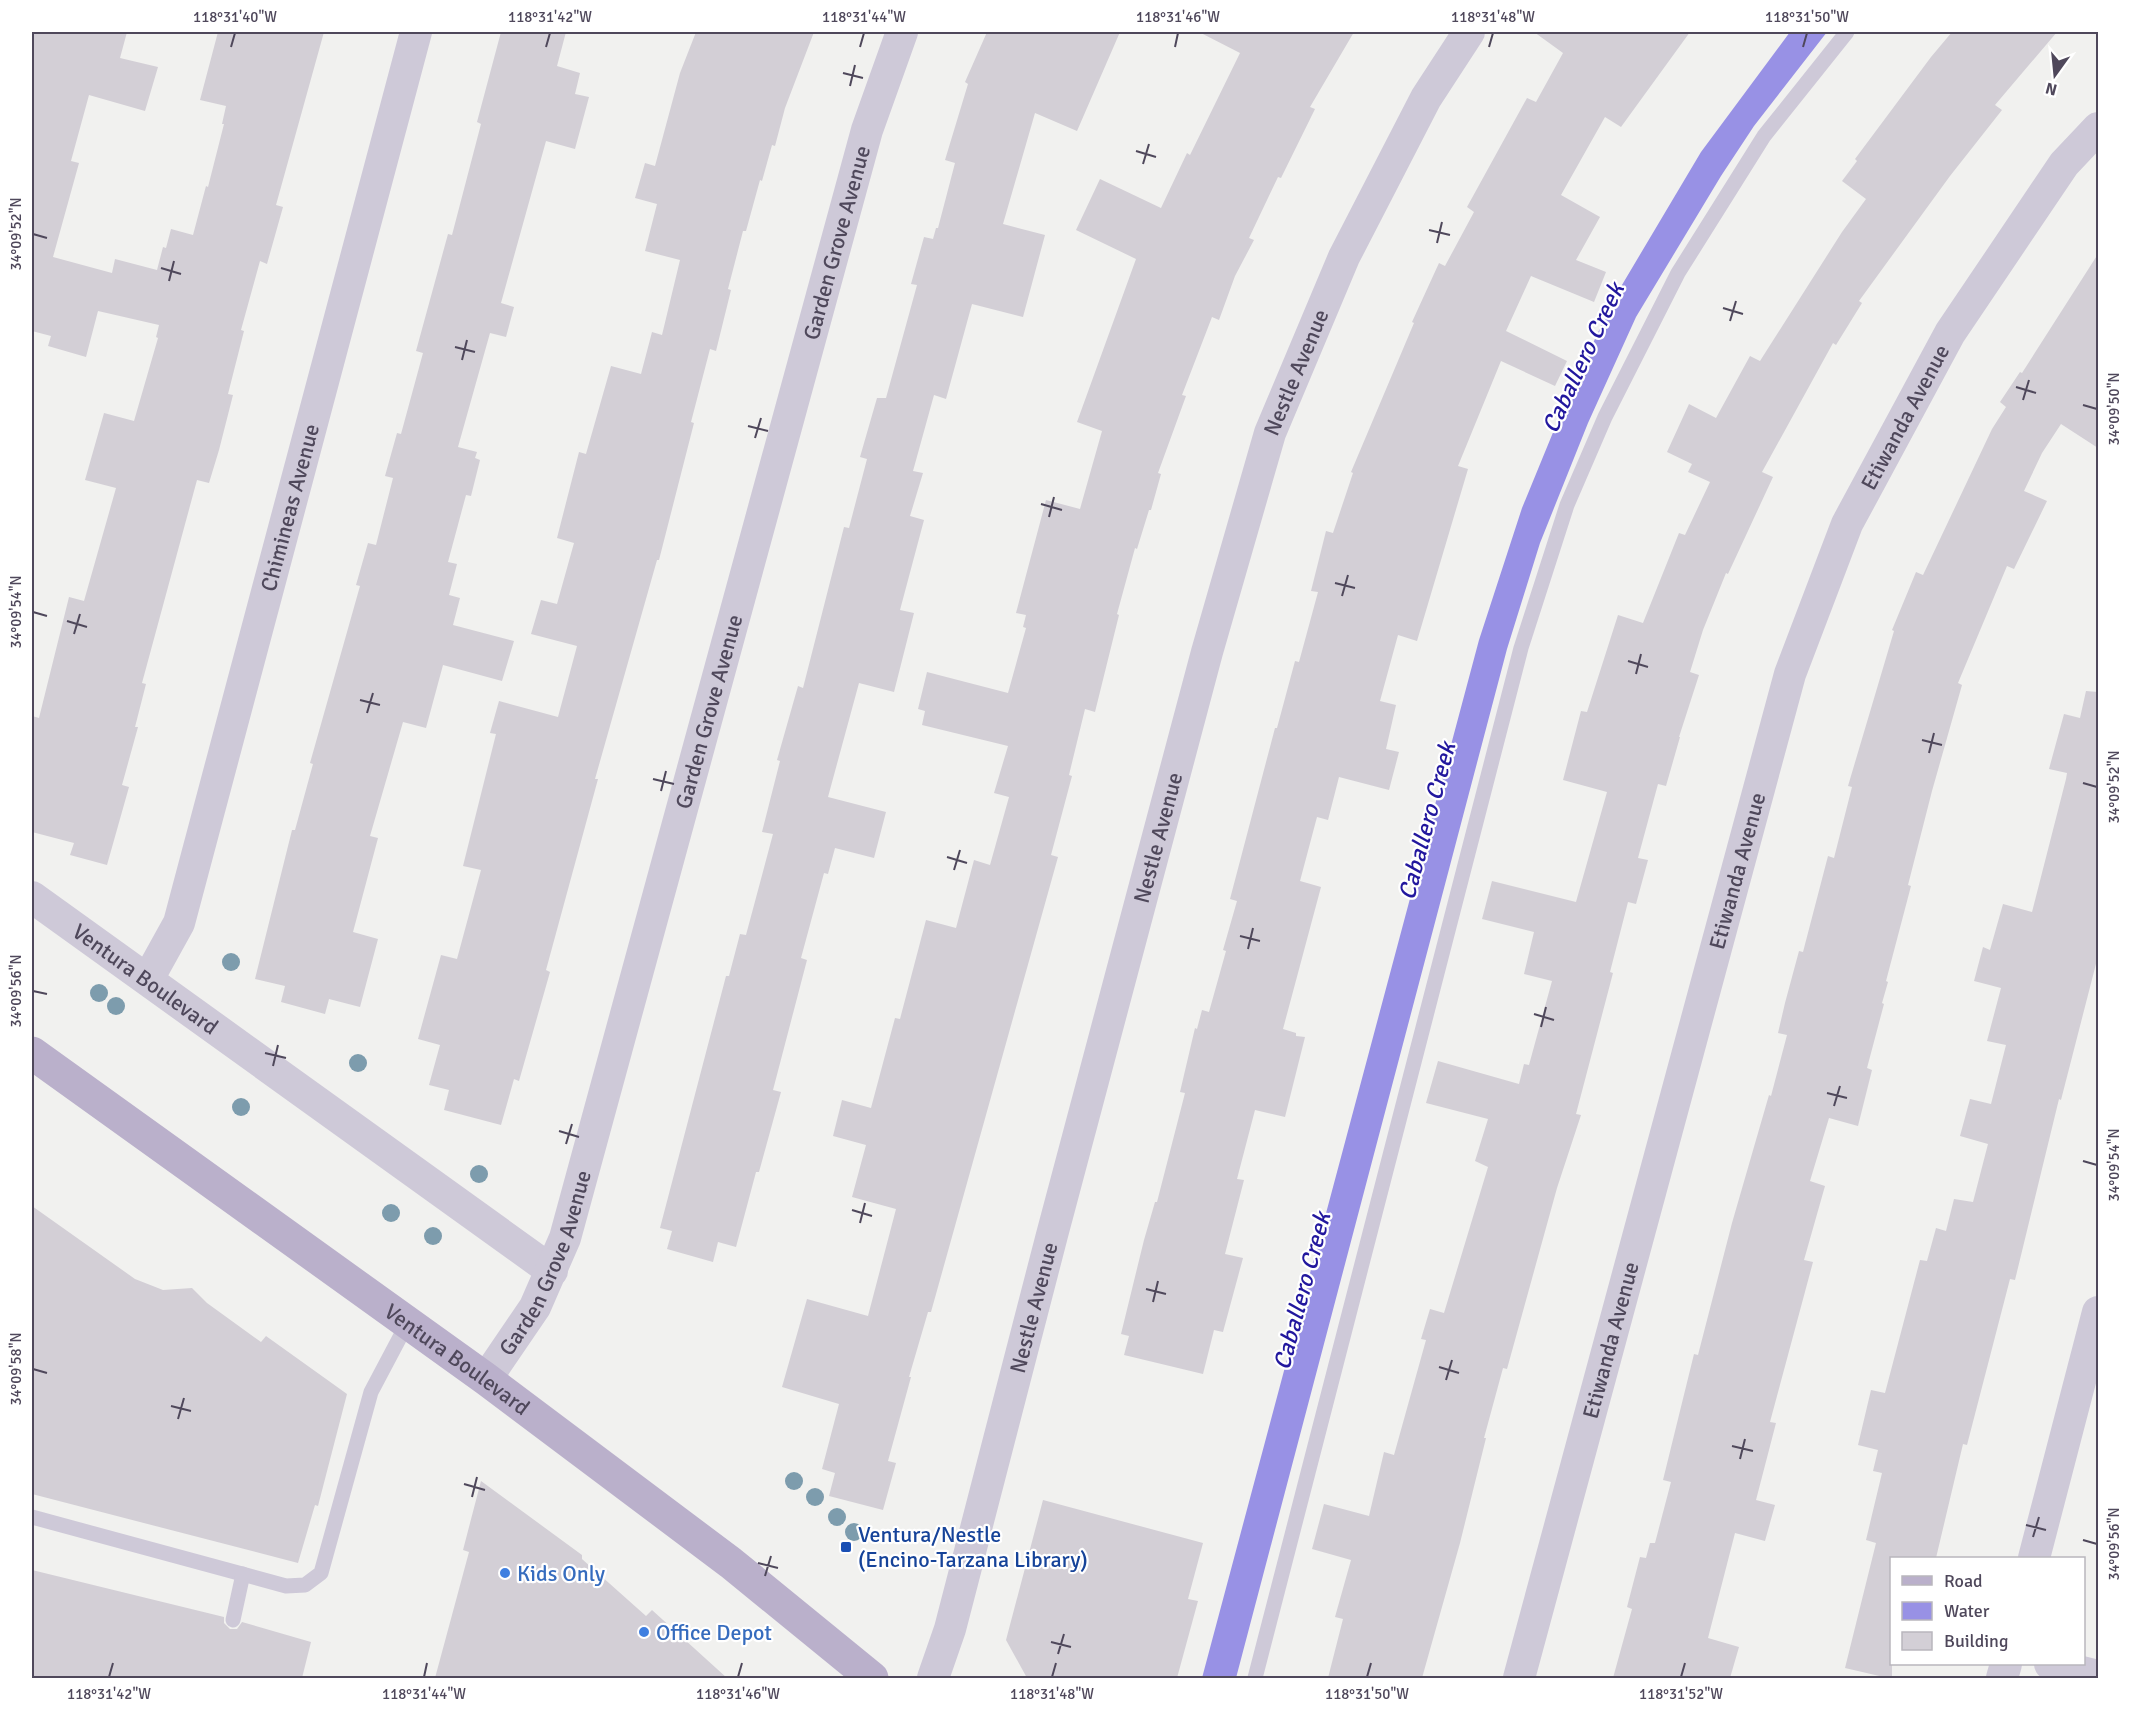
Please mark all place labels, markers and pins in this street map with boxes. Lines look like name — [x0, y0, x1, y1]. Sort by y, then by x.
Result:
place label: Ventura/Nestle (Encino-Tarzana Library) — [858, 1521, 1088, 1573]
marker: Ventura/Nestle (Encino-Tarzana Library) — [839, 1540, 853, 1554]
place label: Kids Only — [517, 1560, 606, 1587]
marker: Kids Only — [498, 1566, 512, 1580]
place label: Office Depot — [656, 1619, 772, 1646]
marker: Office Depot — [637, 1625, 651, 1639]

